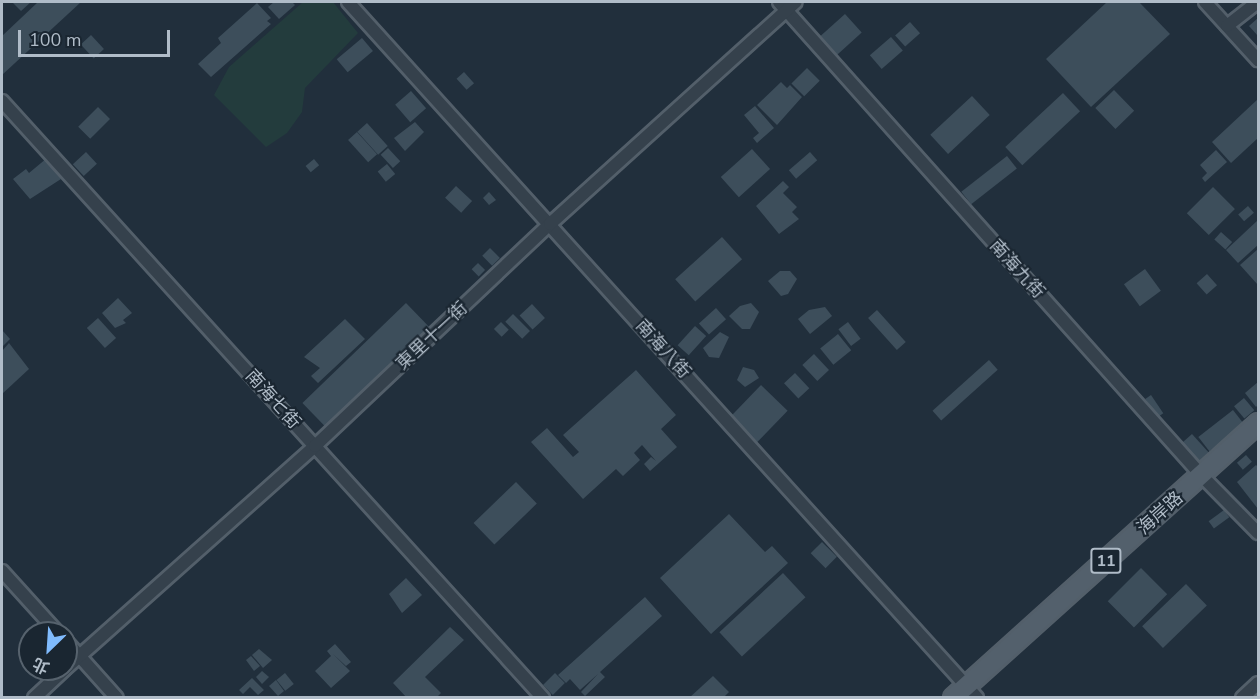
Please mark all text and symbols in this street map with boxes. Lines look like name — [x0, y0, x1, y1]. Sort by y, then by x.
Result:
scale bar — [21, 18, 172, 56]
text: 100 m — [29, 28, 81, 52]
street label: 南海九街 — [985, 235, 1049, 303]
street label: 東里十一街 — [392, 297, 472, 375]
street label: 南海八街 — [631, 315, 695, 383]
street label: 南海七街 — [241, 365, 305, 433]
street label: 海岸路 — [1133, 487, 1187, 539]
road number: 11 — [1090, 548, 1122, 574]
north arrow — [18, 621, 78, 681]
text: 北 — [29, 652, 53, 679]

